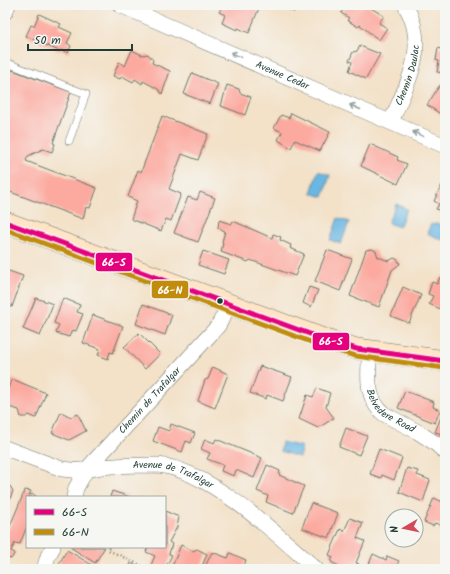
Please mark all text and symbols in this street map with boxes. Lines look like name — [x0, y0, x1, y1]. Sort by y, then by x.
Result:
scale bar — [28, 26, 132, 52]
text: 50 m — [34, 31, 61, 50]
street label: Chemin Daulac — [391, 44, 424, 108]
one-way arrow — [230, 51, 242, 58]
street label: Avenue Cedar — [253, 57, 312, 94]
one-way arrow — [350, 103, 362, 110]
one-way arrow — [412, 130, 424, 137]
line badge: 66-S — [95, 252, 133, 272]
text: 66-S — [102, 254, 127, 272]
line badge: 66-N — [151, 280, 189, 299]
text: 66-N — [158, 282, 182, 300]
unlabelled marker — [215, 296, 225, 306]
line badge: 66-S — [312, 332, 350, 351]
text: 66-S — [319, 333, 344, 351]
street label: Chemin de Trafalgar — [115, 363, 185, 438]
street label: Belvedere Road — [362, 387, 419, 438]
street label: Avenue de Trafalgar — [133, 457, 217, 493]
legend — [26, 496, 166, 548]
text: 66-S — [62, 503, 88, 522]
north arrow — [384, 508, 424, 548]
text: 66-N — [62, 523, 89, 542]
text: N — [386, 525, 405, 534]

